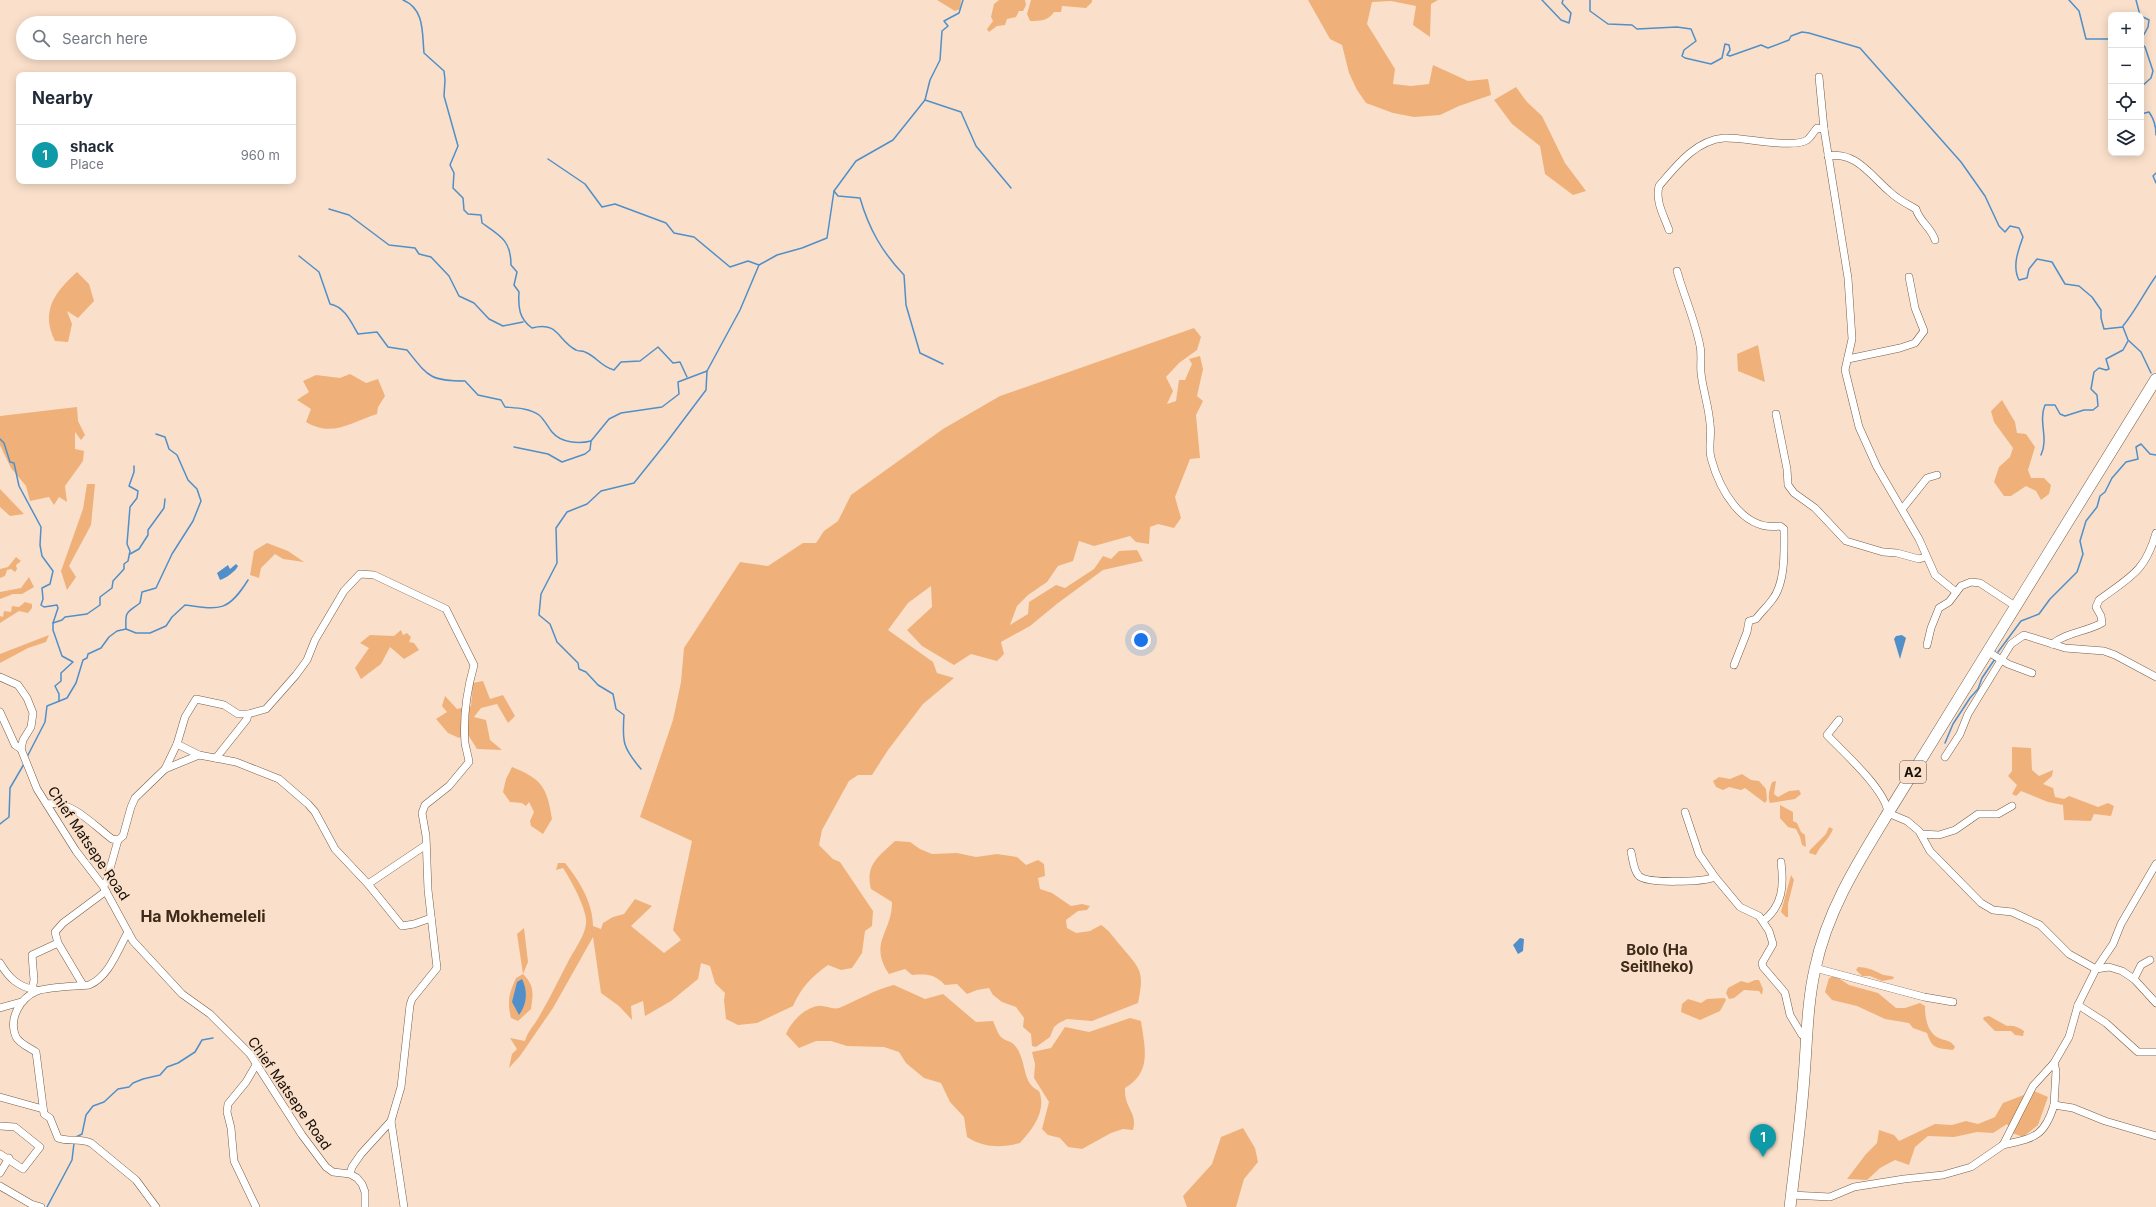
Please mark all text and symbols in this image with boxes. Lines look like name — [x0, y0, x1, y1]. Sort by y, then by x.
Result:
map controls — [2108, 12, 2144, 156]
button: + — [2108, 12, 2144, 48]
search box — [16, 16, 296, 60]
icon: search — [30, 27, 52, 49]
text: Search here — [62, 29, 148, 48]
button: − — [2108, 48, 2144, 84]
button: locate — [2108, 84, 2144, 120]
text: Nearby — [32, 88, 93, 108]
button: layers — [2108, 120, 2144, 156]
text: shack — [70, 137, 114, 156]
text: 1 — [42, 147, 48, 163]
text: 960 m — [241, 147, 280, 163]
text: Place — [70, 156, 104, 172]
your location — [1131, 630, 1151, 650]
road number: A2 — [1900, 761, 1926, 783]
street label: Chief Matsepe Road — [44, 783, 134, 903]
district label: Ha Mokhemeleli — [140, 906, 266, 926]
district label: Bolo (Ha Seitlheko) — [1620, 940, 1694, 976]
street label: Chief Matsepe Road — [245, 1033, 335, 1153]
pin: 1 — [1750, 1124, 1776, 1157]

